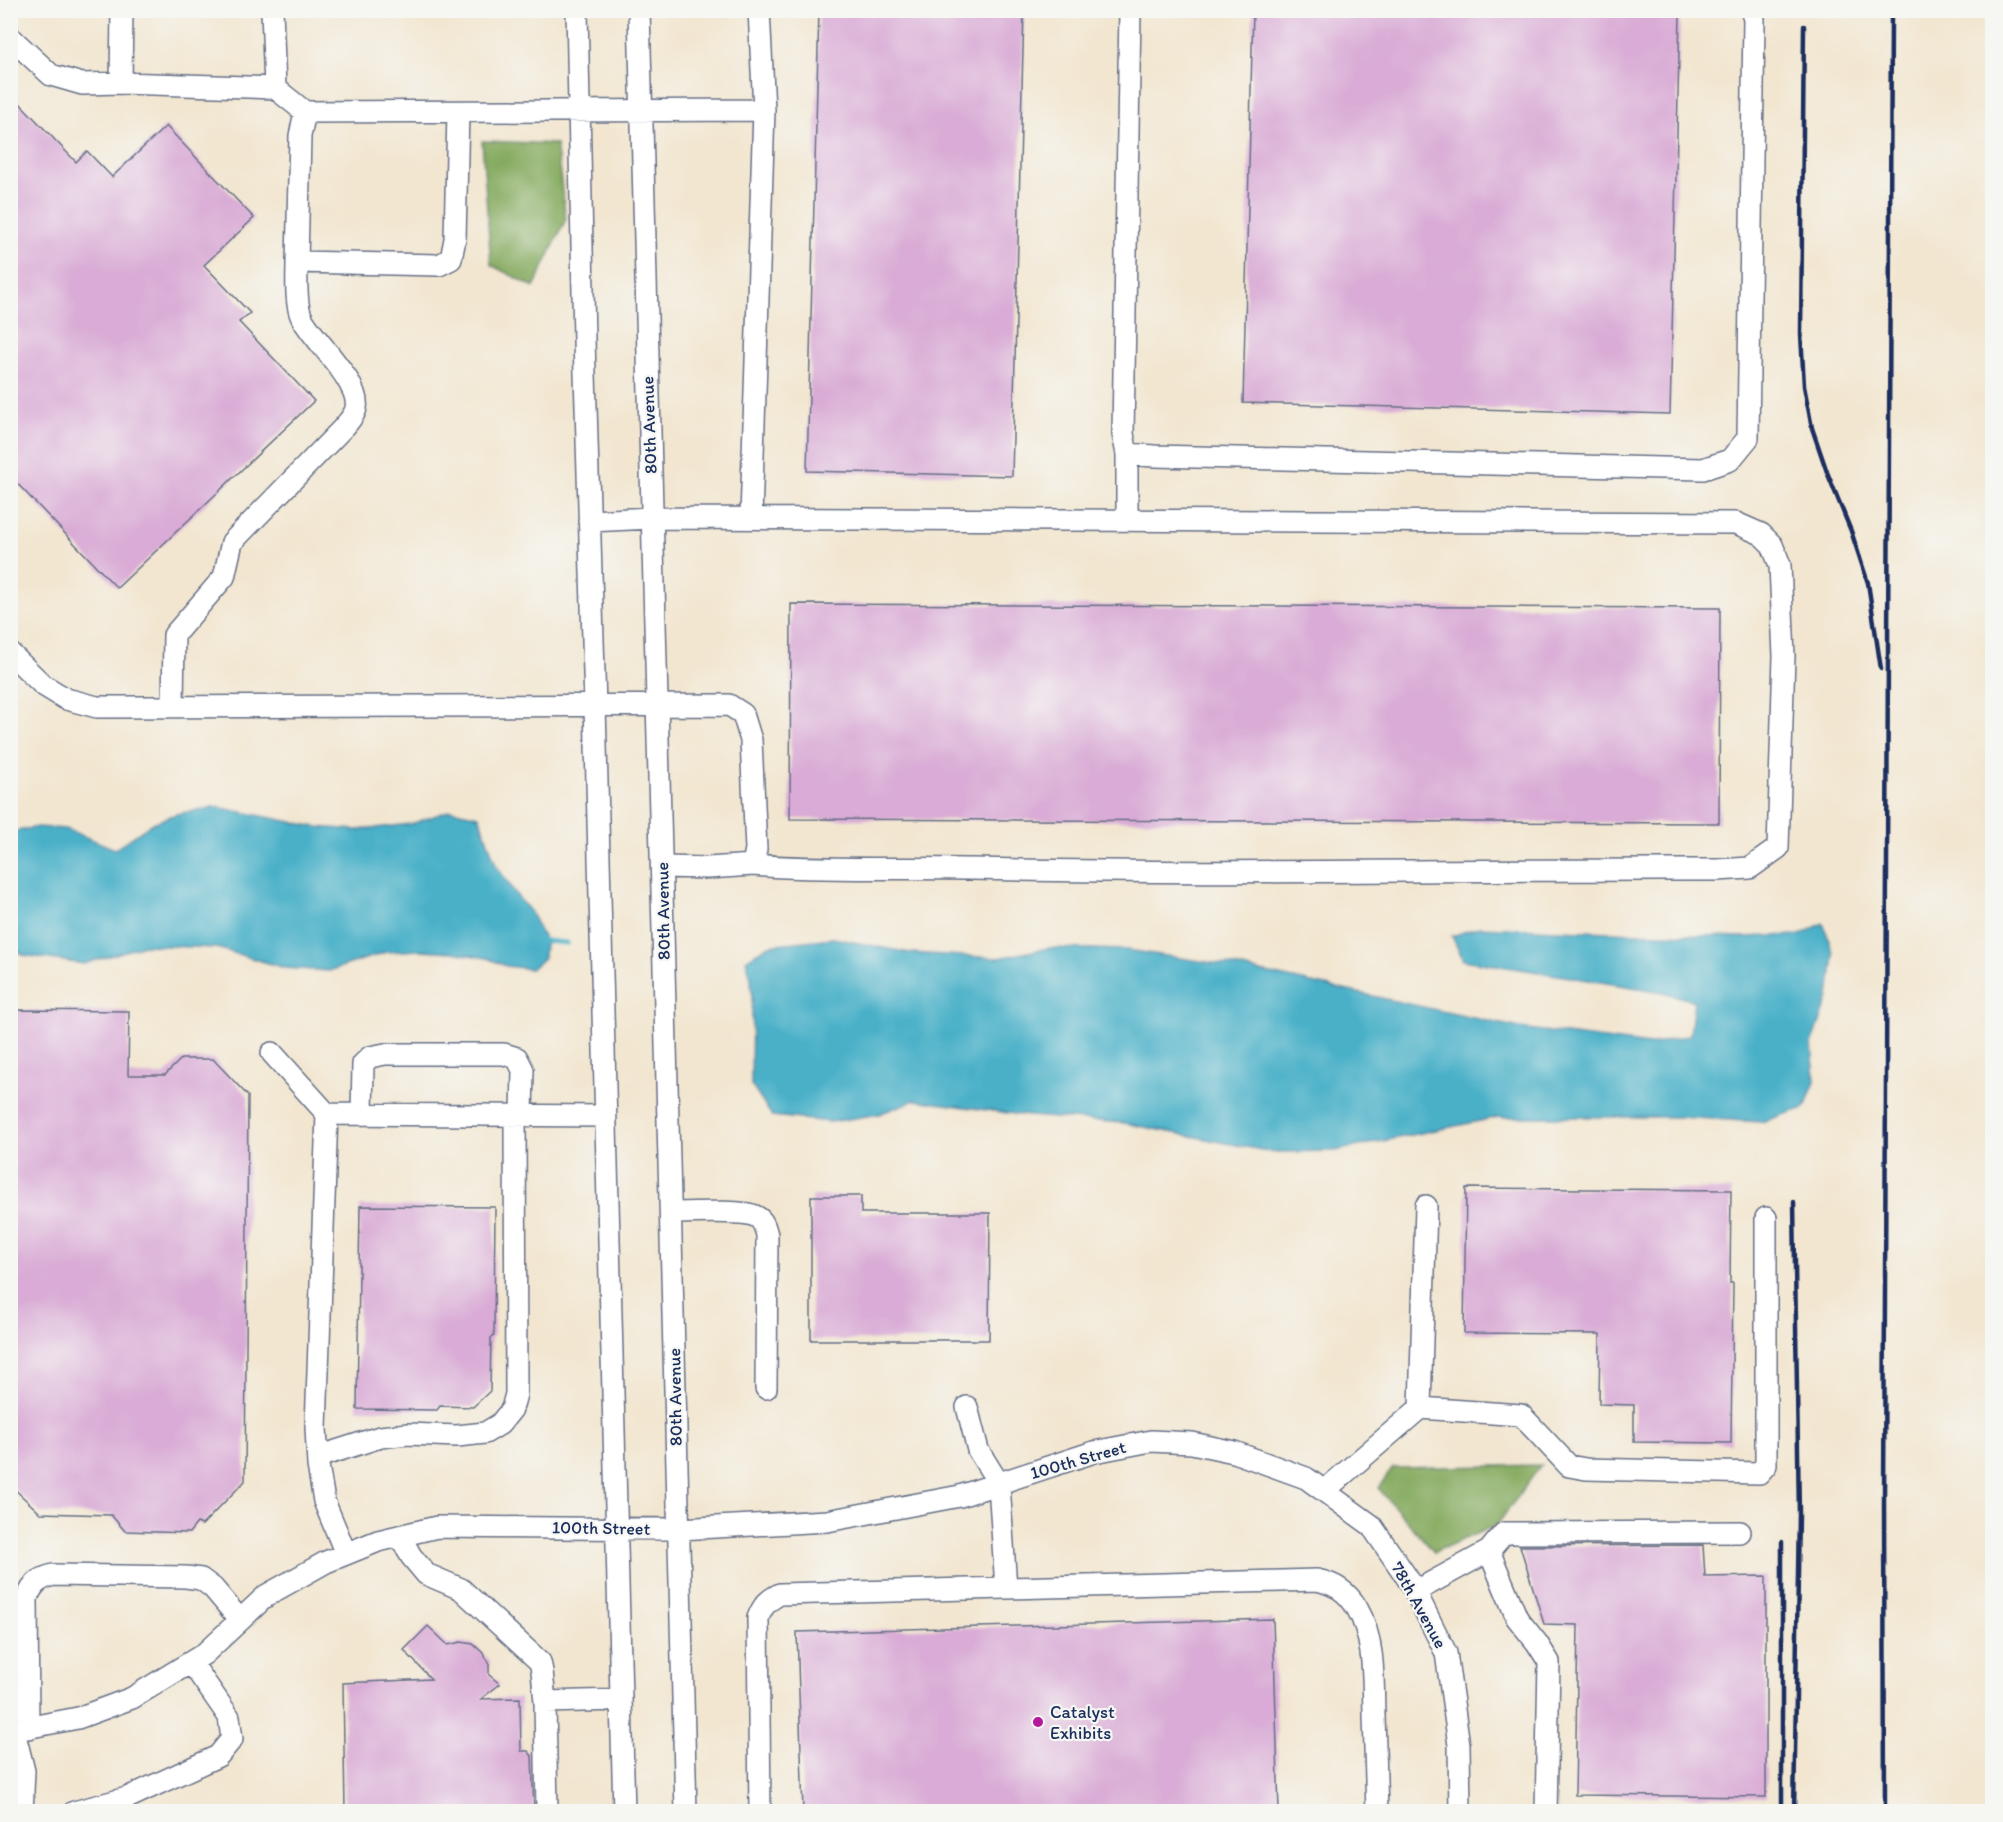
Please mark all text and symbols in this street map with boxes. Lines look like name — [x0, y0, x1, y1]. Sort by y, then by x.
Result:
street label: 80th Avenue — [636, 376, 662, 474]
street label: 80th Avenue — [651, 862, 675, 960]
street label: 80th Avenue — [663, 1348, 687, 1446]
street label: 100th Street — [1028, 1436, 1129, 1484]
street label: 100th Street — [552, 1516, 651, 1540]
street label: 78th Avenue — [1386, 1558, 1452, 1652]
place label: Catalyst Exhibits — [1050, 1701, 1115, 1744]
marker: Catalyst Exhibits — [1031, 1715, 1045, 1729]

